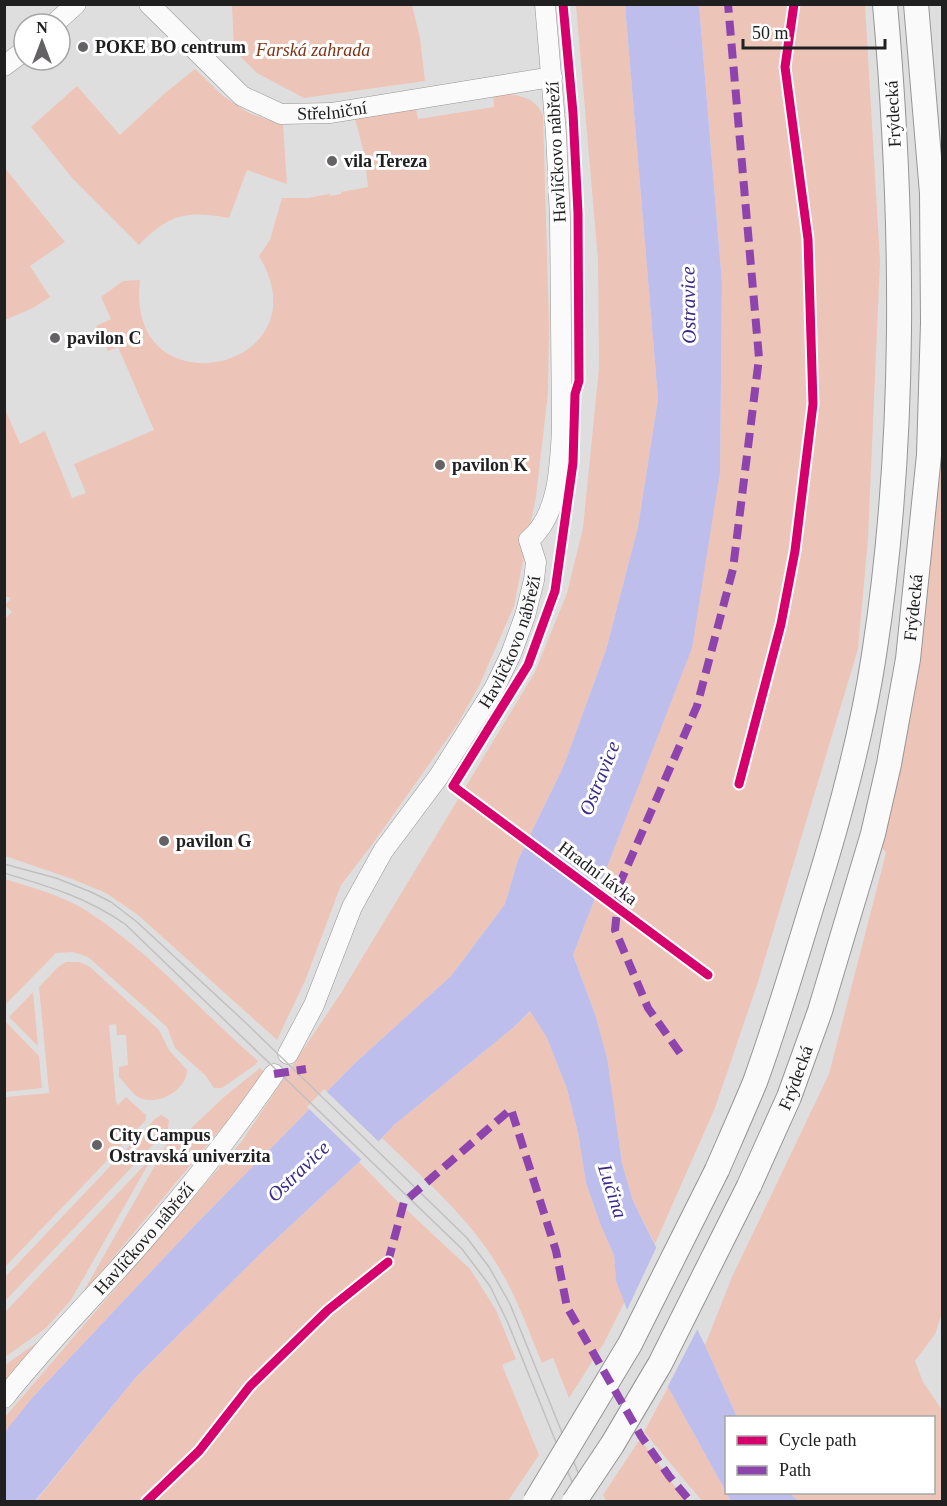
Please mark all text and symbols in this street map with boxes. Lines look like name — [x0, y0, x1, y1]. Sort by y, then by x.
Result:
north arrow — [12, 12, 72, 72]
scale bar — [743, 12, 886, 50]
text: N — [36, 19, 48, 36]
text: 50 m — [752, 23, 789, 43]
place label: POKE BO centrum — [95, 37, 246, 57]
marker: POKE BO centrum — [76, 40, 90, 54]
park label: Farská zahrada — [255, 40, 370, 60]
street label: Frýdecká — [881, 80, 905, 148]
street label: Havlíčkovo nábřeží — [542, 81, 570, 223]
street label: Střelniční — [297, 97, 368, 124]
place label: vila Tereza — [344, 151, 427, 171]
marker: vila Tereza — [325, 154, 339, 168]
water label: Ostravice — [676, 266, 700, 344]
place label: pavilon C — [67, 328, 142, 348]
marker: pavilon C — [48, 331, 62, 345]
place label: pavilon K — [452, 455, 528, 475]
marker: pavilon K — [433, 458, 447, 472]
street label: Frýdecká — [900, 573, 927, 642]
street label: Havlíčkovo nábřeží — [474, 575, 544, 712]
water label: Ostravice — [574, 738, 624, 818]
place label: pavilon G — [176, 831, 252, 851]
marker: pavilon G — [157, 834, 171, 848]
street label: Hradní lávka — [555, 837, 641, 909]
street label: Frýdecká — [775, 1043, 817, 1113]
place label: City Campus Ostravská univerzita — [109, 1125, 271, 1166]
water label: Ostravice — [262, 1136, 334, 1206]
marker: City Campus Ostravská univerzita — [90, 1138, 104, 1152]
water label: Lučina — [594, 1160, 632, 1221]
street label: Havlíčkovo nábřeží — [90, 1179, 198, 1299]
legend — [725, 1416, 935, 1494]
text: Cycle path — [779, 1430, 856, 1450]
text: Path — [779, 1460, 811, 1480]

